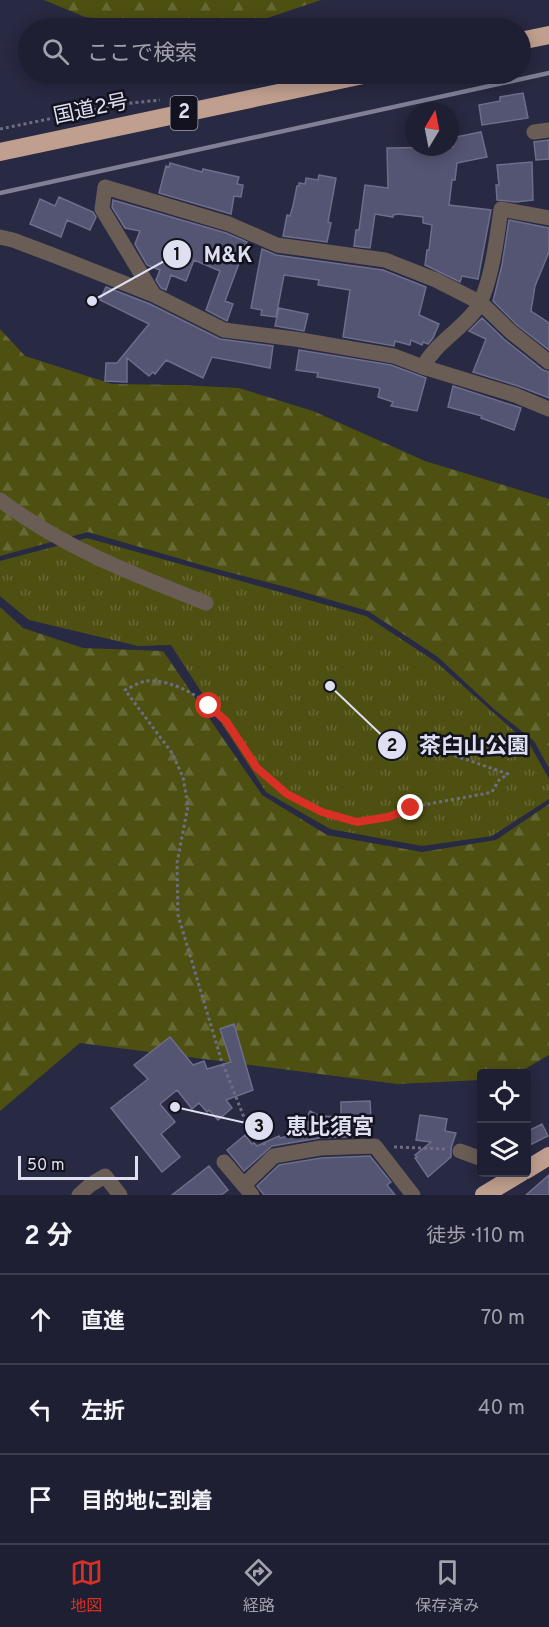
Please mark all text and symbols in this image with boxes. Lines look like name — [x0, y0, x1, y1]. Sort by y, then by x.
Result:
search box — [18, 18, 531, 84]
icon: search — [39, 35, 72, 68]
text: ここで検索 — [87, 41, 197, 68]
street label: 国道2号 — [51, 89, 131, 131]
road number: 2 — [170, 96, 198, 130]
north arrow — [405, 102, 459, 156]
callout: M&K — [162, 234, 265, 274]
text: M&K — [203, 243, 253, 270]
text: 1 — [173, 244, 181, 267]
route start — [195, 692, 221, 718]
callout: 茶臼山公園 — [377, 725, 541, 765]
text: 茶臼山公園 — [419, 734, 529, 761]
text: 2 — [386, 735, 398, 758]
route end — [397, 794, 423, 820]
map controls — [477, 1069, 531, 1177]
button: locate — [477, 1069, 531, 1123]
callout: 恵比須宮 — [244, 1106, 386, 1146]
text: 恵比須宮 — [286, 1115, 374, 1142]
text: 3 — [254, 1116, 264, 1139]
button: layers — [477, 1123, 531, 1177]
scale bar — [18, 1153, 138, 1180]
text: 50 m — [27, 1156, 65, 1176]
text: 2 分 — [24, 1221, 72, 1254]
text: 徒歩 · 110 m — [426, 1224, 525, 1250]
icon: ahead — [24, 1303, 57, 1336]
text: 70 m — [481, 1306, 525, 1332]
text: 直進 — [81, 1309, 125, 1336]
icon: left — [24, 1393, 57, 1426]
text: 40 m — [478, 1396, 525, 1422]
text: 左折 — [81, 1399, 125, 1426]
icon: arrive — [24, 1483, 57, 1516]
text: 目的地に到着 — [81, 1489, 213, 1516]
tab: 地図 — [70, 1556, 103, 1617]
tab: 経路 — [242, 1556, 275, 1617]
tab: 保存済み — [415, 1556, 479, 1617]

